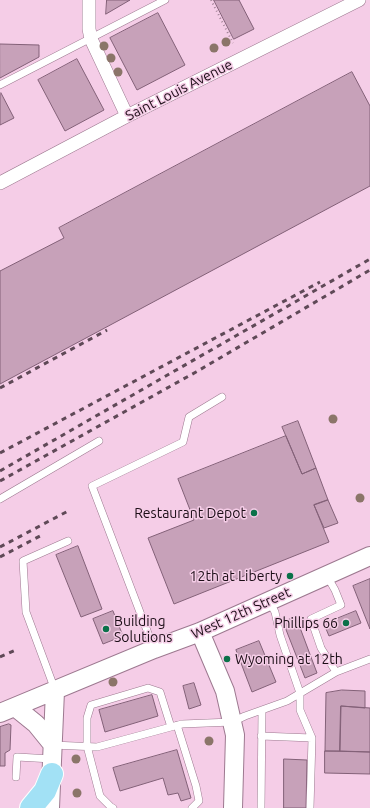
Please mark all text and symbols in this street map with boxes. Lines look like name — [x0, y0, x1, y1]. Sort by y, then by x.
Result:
street label: Saint Louis Avenue — [123, 56, 235, 124]
place label: Restaurant Depot — [134, 505, 246, 521]
marker: Restaurant Depot — [249, 508, 259, 518]
place label: 12th at Liberty — [190, 568, 282, 584]
marker: 12th at Liberty — [285, 571, 295, 581]
street label: West 12th Street — [189, 584, 293, 642]
place label: Building Solutions — [114, 613, 172, 646]
place label: Phillips 66 — [274, 615, 338, 631]
marker: Phillips 66 — [341, 618, 351, 628]
marker: Building Solutions — [101, 624, 111, 634]
place label: Wyoming at 12th — [235, 651, 343, 667]
marker: Wyoming at 12th — [222, 654, 232, 664]

